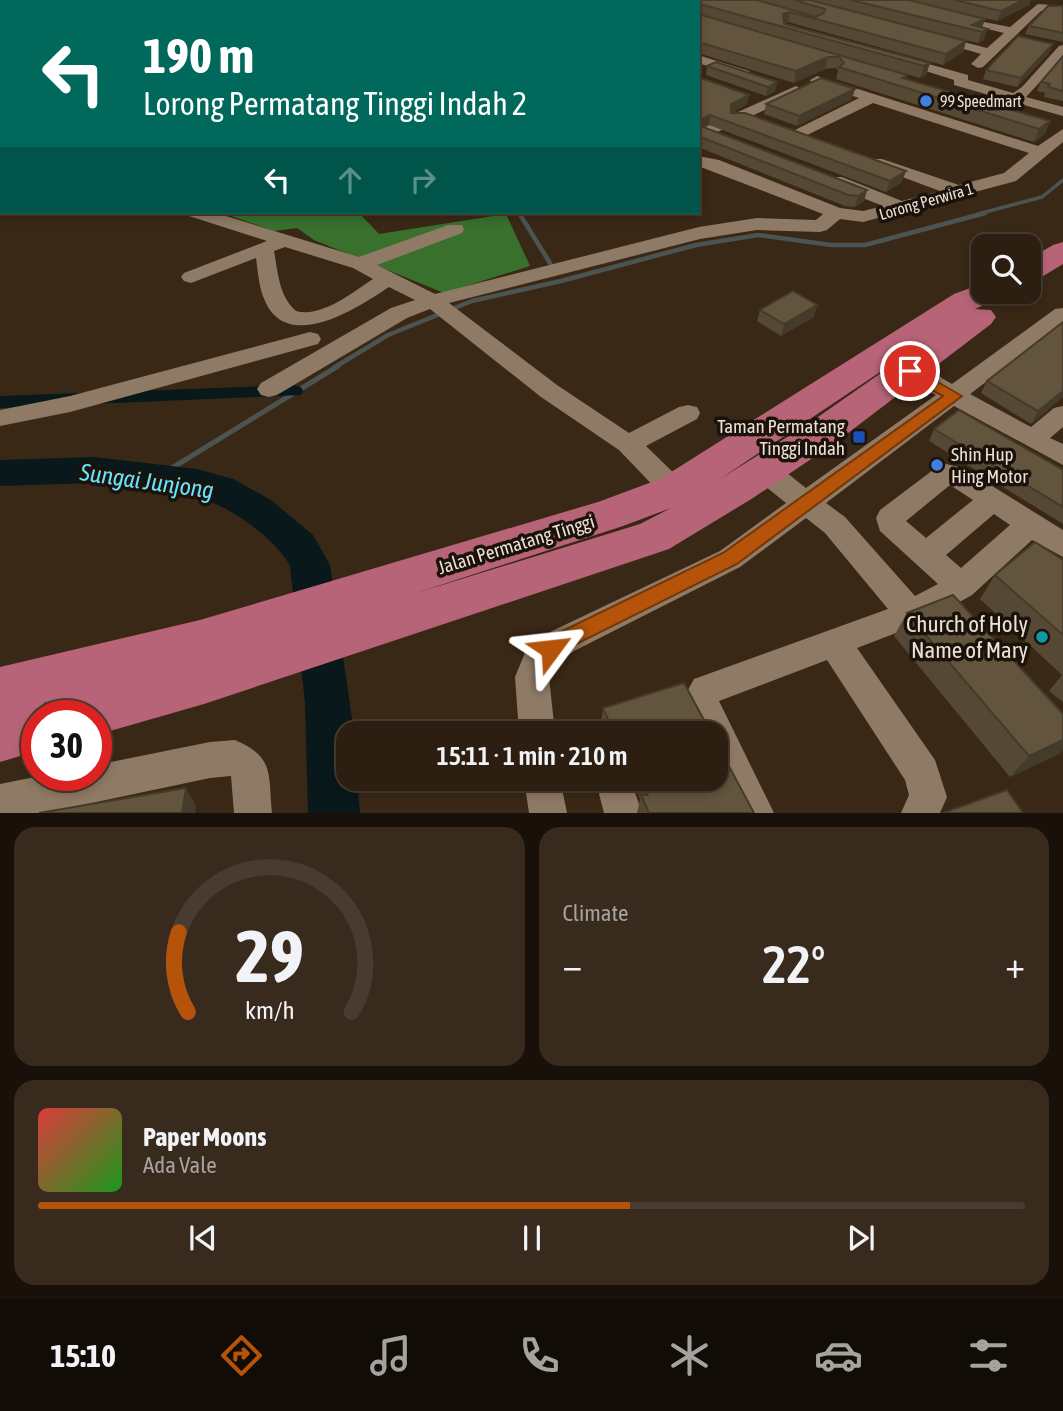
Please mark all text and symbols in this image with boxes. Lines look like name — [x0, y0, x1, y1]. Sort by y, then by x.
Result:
text: 190 m — [143, 27, 254, 83]
icon: left — [28, 28, 119, 119]
text: Lorong Permatang Tinggi Indah 2 — [143, 85, 527, 122]
place label: 99 Speedmart — [940, 92, 1022, 111]
marker: 99 Speedmart — [918, 93, 934, 109]
icon: left — [258, 161, 296, 199]
icon: ahead — [331, 161, 369, 199]
icon: right — [404, 161, 442, 199]
street label: Lorong Perwira 1 — [877, 179, 975, 224]
map controls — [971, 234, 1041, 304]
button: search — [971, 234, 1041, 304]
pin — [880, 341, 940, 401]
icon: arrive — [891, 352, 929, 390]
place label: Taman Permatang Tinggi Indah — [717, 415, 846, 459]
marker: Taman Permatang Tinggi Indah — [851, 429, 867, 445]
place label: Shin Hup Hing Motor — [951, 443, 1028, 487]
marker: Shin Hup Hing Motor — [929, 457, 945, 473]
water label: Sungai Junjong — [77, 458, 216, 504]
street label: Jalan Permatang Tinggi — [435, 510, 597, 578]
place label: Church of Holy Name of Mary — [906, 611, 1028, 663]
position arrow — [514, 612, 588, 686]
marker: Church of Holy Name of Mary — [1034, 629, 1050, 645]
speed limit sign: 30 — [21, 700, 112, 791]
text: 15:11 · 1 min · 210 m — [437, 741, 627, 771]
text: Climate — [563, 900, 628, 926]
text: 29 — [235, 915, 303, 998]
text: 22° — [762, 934, 825, 994]
text: − — [563, 943, 582, 986]
text: + — [1005, 943, 1025, 986]
text: km/h — [244, 996, 294, 1024]
text: Paper Moons — [143, 1122, 266, 1152]
text: Ada Vale — [143, 1152, 217, 1178]
icon: previous — [184, 1219, 222, 1257]
icon: pause — [513, 1219, 551, 1257]
icon: next — [842, 1219, 880, 1257]
icon: directions — [217, 1331, 266, 1380]
icon: music — [366, 1331, 415, 1380]
icon: phone — [515, 1331, 564, 1380]
icon: climate — [665, 1331, 714, 1380]
icon: car — [814, 1331, 863, 1380]
icon: filters — [964, 1331, 1013, 1380]
text: 15:10 — [50, 1337, 116, 1374]

